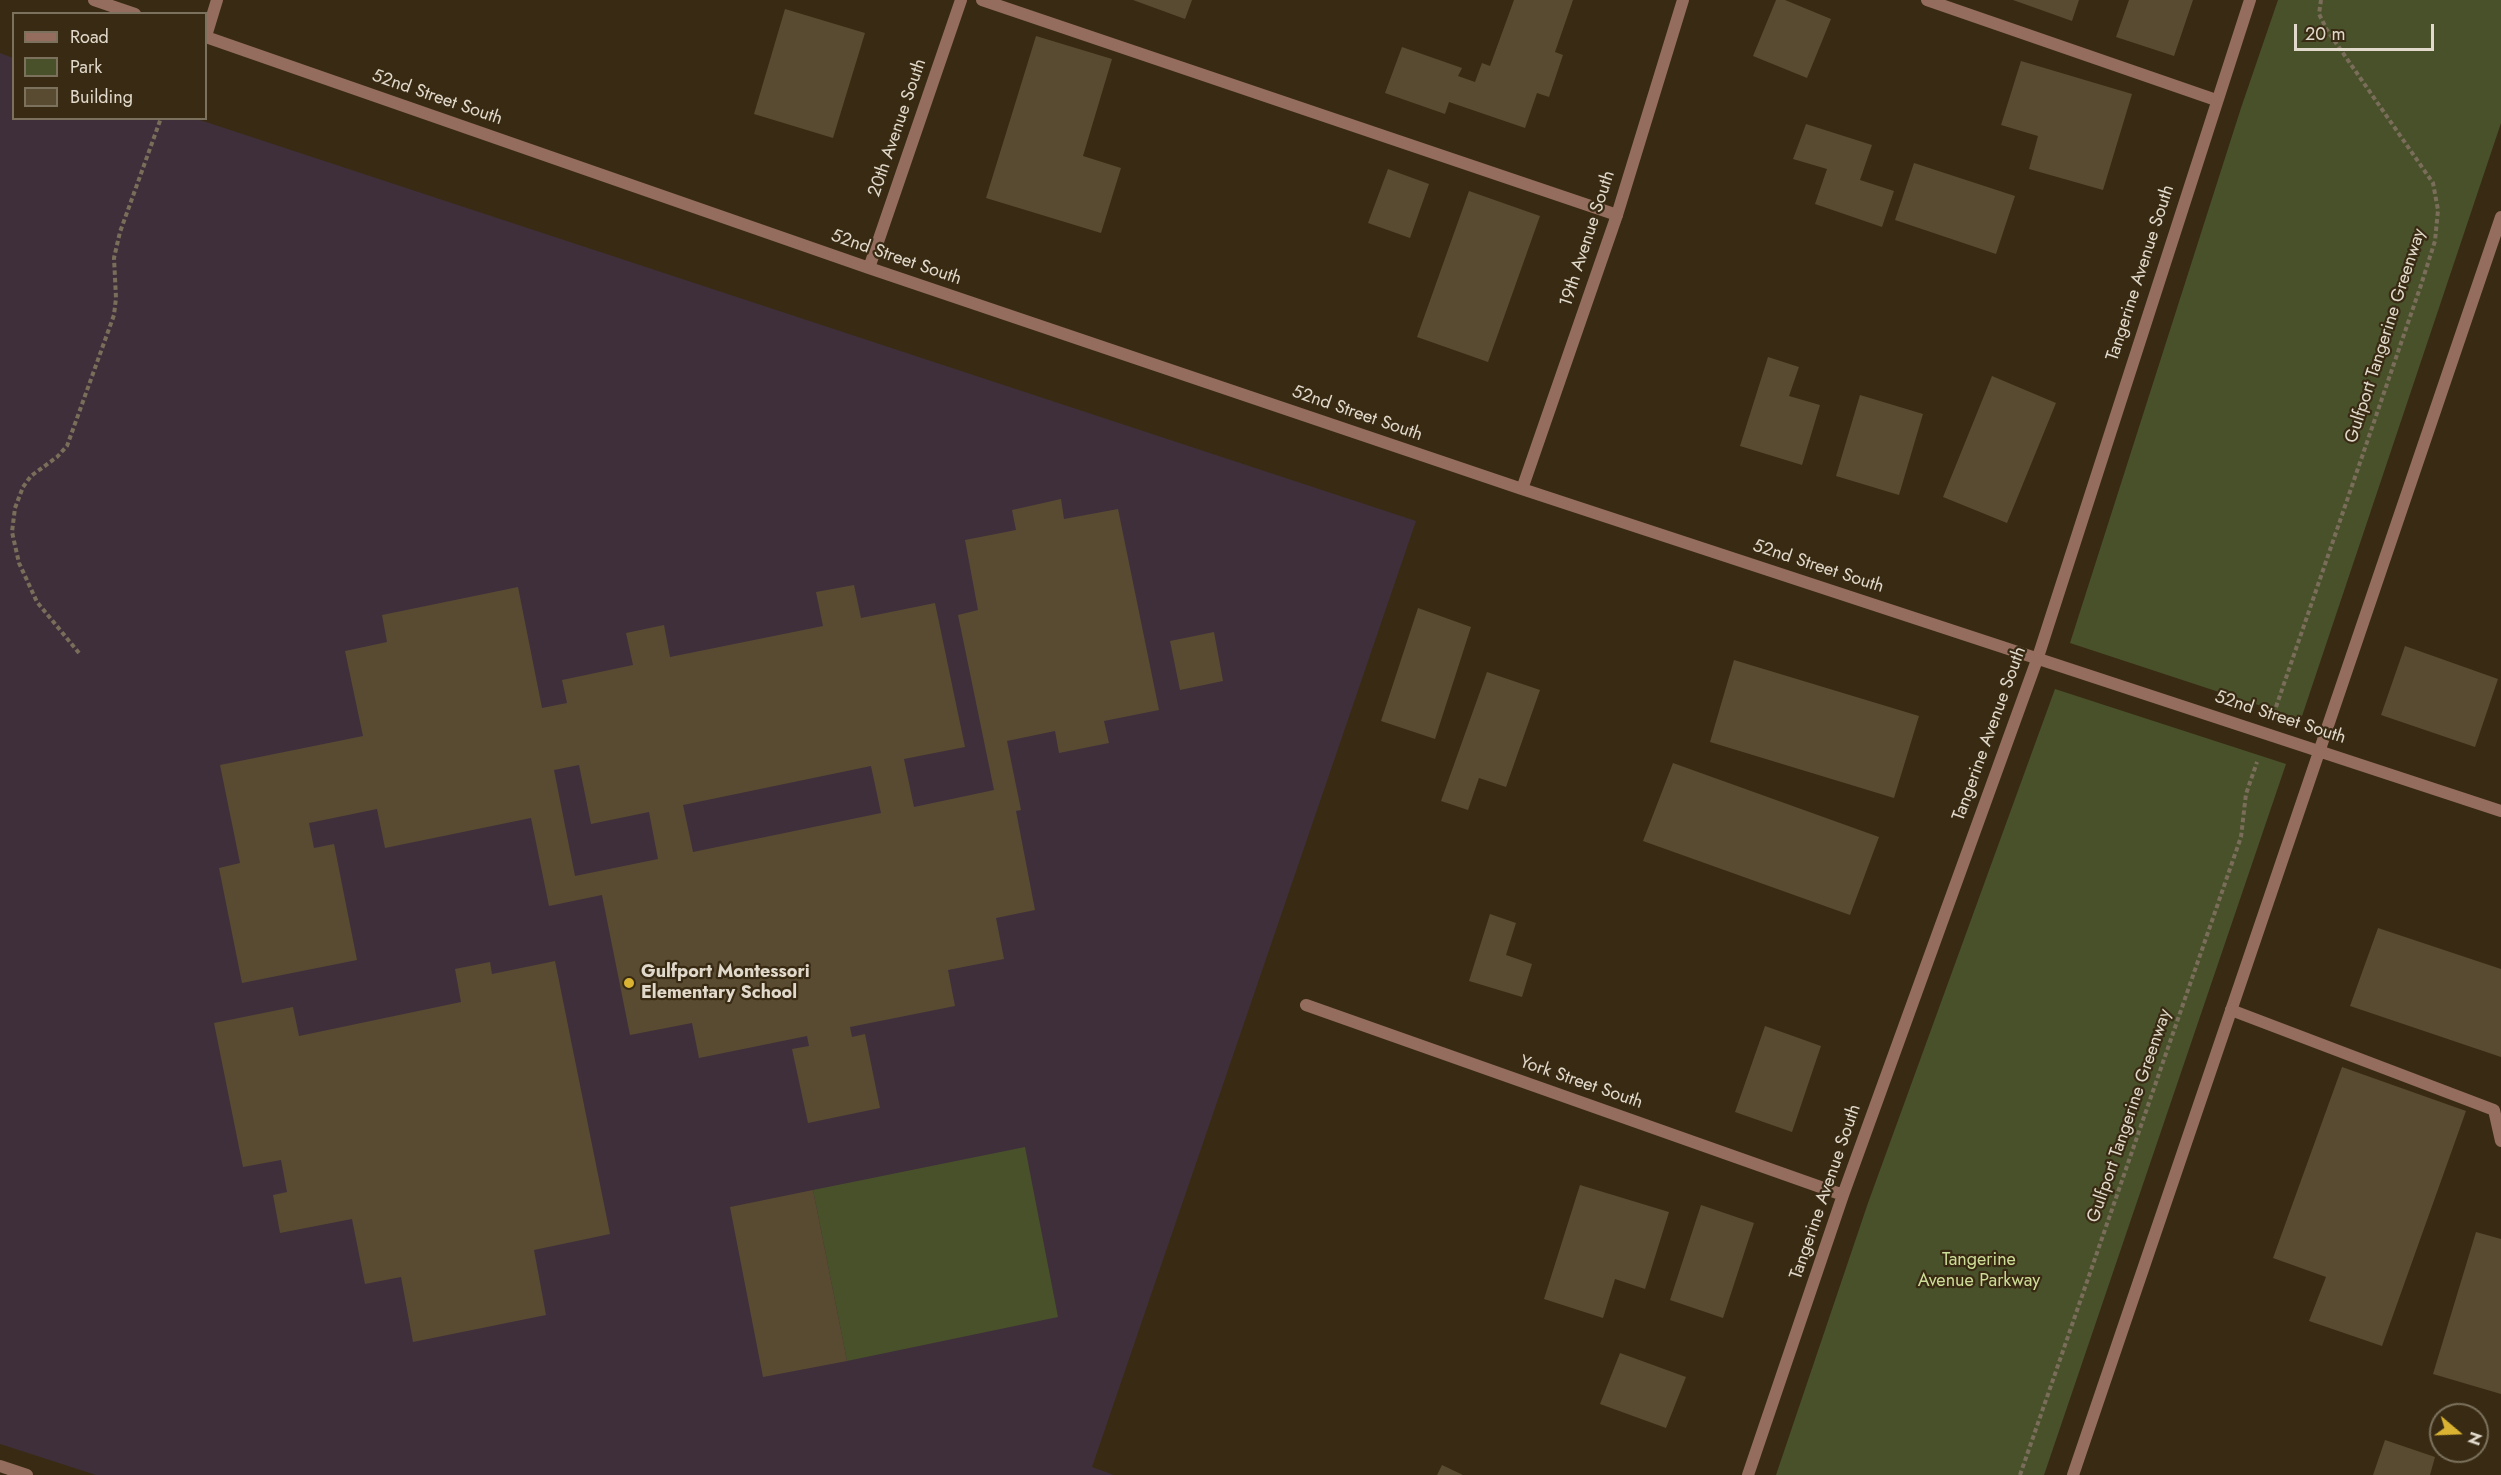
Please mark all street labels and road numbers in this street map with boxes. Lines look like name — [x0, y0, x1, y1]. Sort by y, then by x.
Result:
street label: 20th Avenue South — [864, 56, 932, 200]
street label: 52nd Street South — [369, 66, 505, 130]
street label: 19th Avenue South — [1556, 168, 1620, 310]
street label: Tangerine Avenue South — [2102, 182, 2180, 364]
street label: 52nd Street South — [828, 226, 964, 290]
street label: Gulfport Tangerine Greenway — [2341, 226, 2431, 446]
street label: 52nd Street South — [1289, 382, 1425, 446]
street label: 52nd Street South — [1750, 536, 1886, 598]
street label: Tangerine Avenue South — [1948, 644, 2032, 824]
street label: 52nd Street South — [2212, 687, 2348, 749]
street label: Gulfport Tangerine Greenway — [2083, 1006, 2177, 1226]
street label: York Street South — [1517, 1052, 1645, 1114]
street label: Tangerine Avenue South — [1786, 1102, 1866, 1282]

